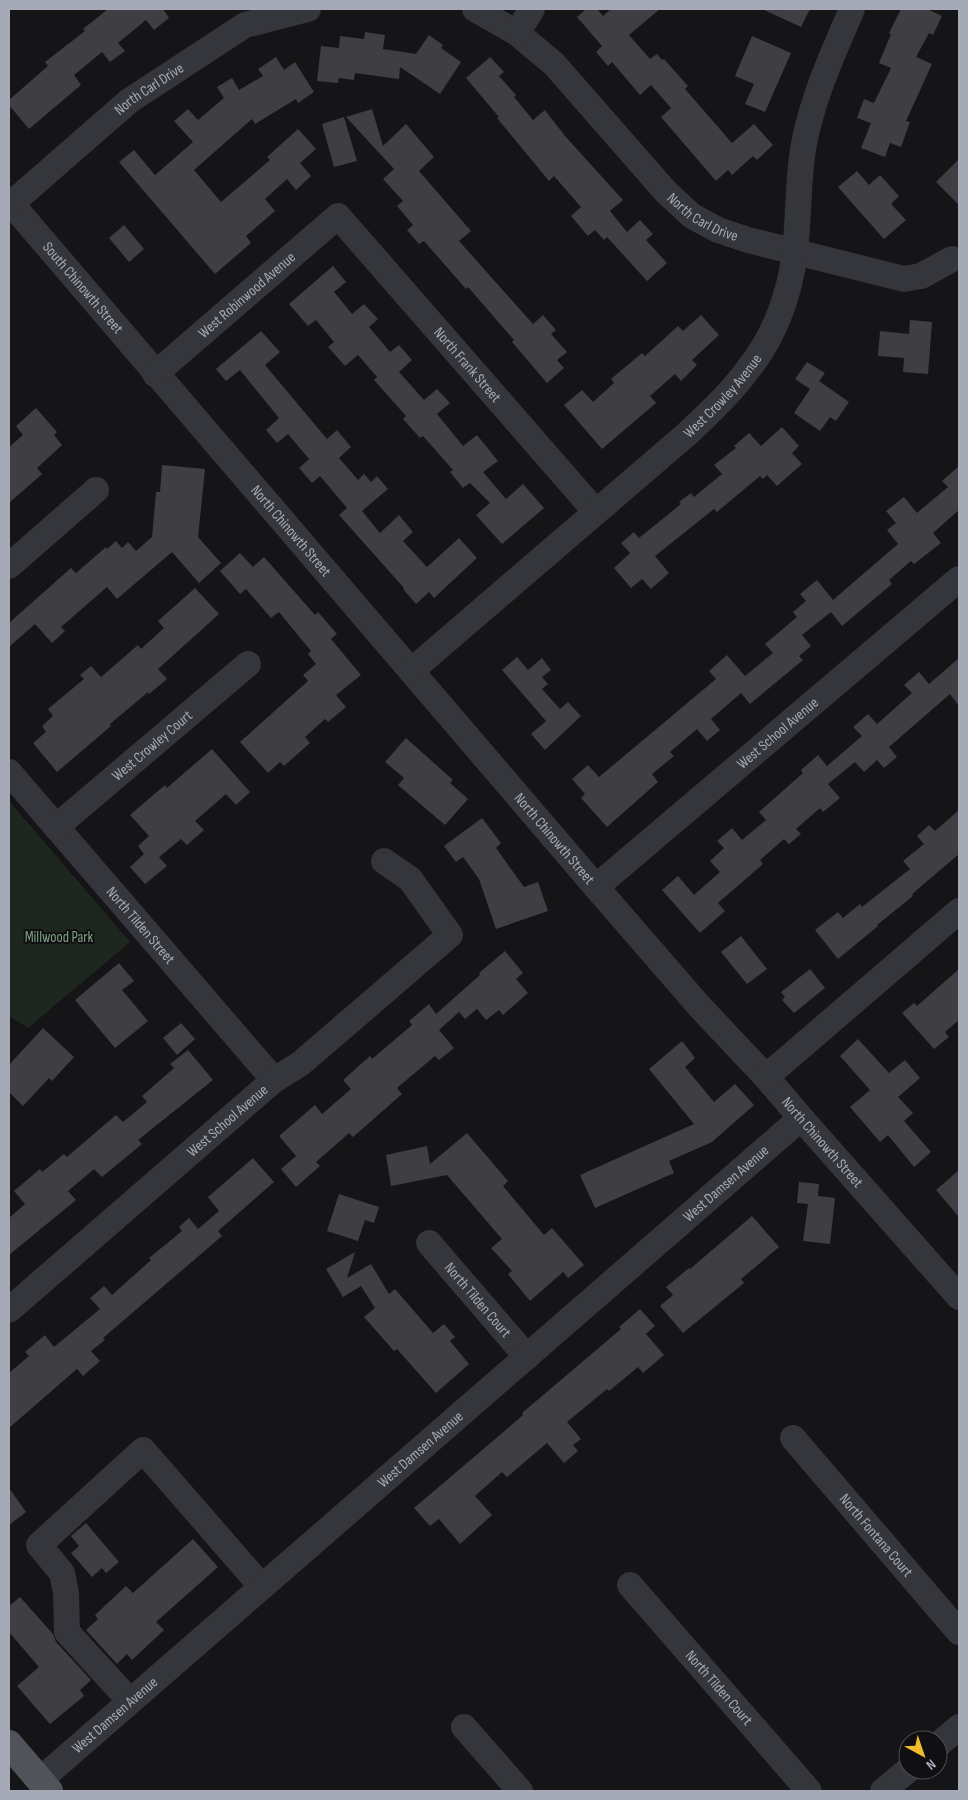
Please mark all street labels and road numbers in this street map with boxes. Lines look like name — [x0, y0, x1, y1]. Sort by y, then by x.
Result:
street label: North Carl Drive — [110, 59, 188, 120]
street label: North Carl Drive — [663, 189, 740, 246]
street label: South Chinowth Street — [38, 238, 128, 338]
street label: West Robinwood Avenue — [194, 248, 300, 343]
street label: North Frank Street — [429, 324, 505, 407]
street label: West Crowley Avenue — [680, 351, 766, 442]
street label: North Chinowth Street — [246, 481, 335, 581]
street label: West School Avenue — [733, 693, 823, 773]
street label: West Crowley Court — [108, 706, 197, 785]
street label: North Chinowth Street — [510, 789, 599, 889]
street label: North Tilden Street — [102, 883, 179, 968]
street label: West School Avenue — [183, 1081, 272, 1161]
street label: North Chinowth Street — [777, 1093, 867, 1192]
street label: West Damsen Avenue — [679, 1141, 773, 1226]
street label: North Tilden Court — [440, 1259, 515, 1342]
street label: West Damsen Avenue — [374, 1407, 467, 1492]
street label: North Fontana Court — [835, 1490, 917, 1581]
street label: North Tilden Court — [681, 1647, 757, 1730]
street label: West Damsen Avenue — [68, 1673, 162, 1758]

